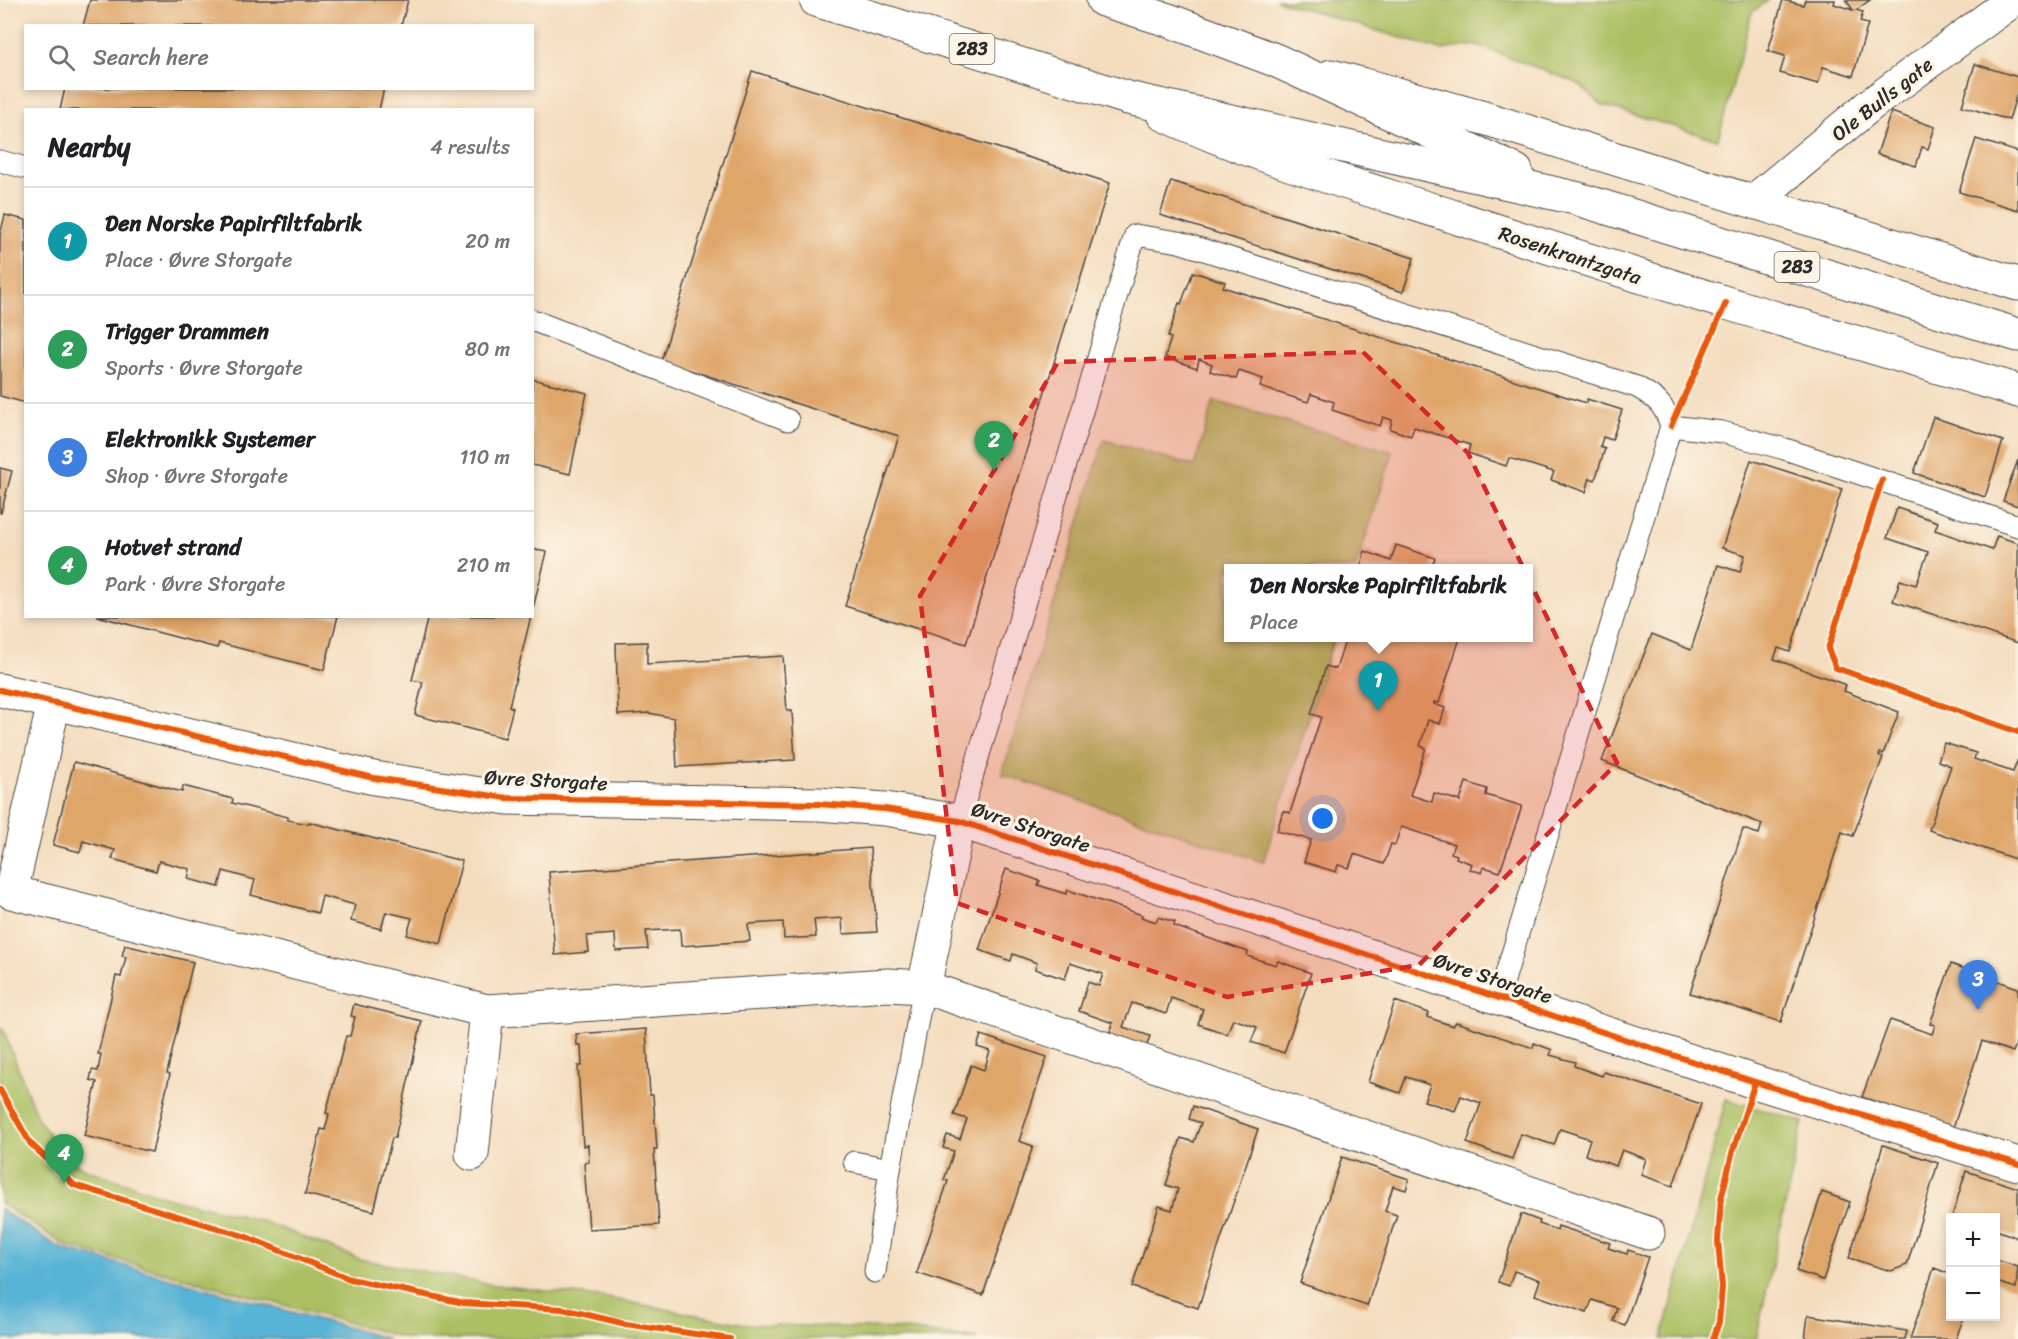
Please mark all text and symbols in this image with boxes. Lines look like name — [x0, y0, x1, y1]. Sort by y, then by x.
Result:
search box — [24, 24, 534, 90]
road number: 283 — [950, 34, 994, 64]
text: Search here — [93, 38, 209, 77]
icon: search — [45, 41, 78, 74]
street label: Ole Bulls gate — [1824, 48, 1941, 151]
text: Nearby — [48, 124, 130, 170]
text: 4 results — [430, 130, 510, 165]
text: Den Norske Papirfiltfabrik — [105, 204, 362, 243]
street label: Rosenkrantzgata — [1494, 216, 1647, 295]
text: 1 — [63, 224, 72, 259]
text: 20 m — [465, 224, 510, 259]
text: Place · Øvre Storgate — [105, 243, 292, 278]
road number: 283 — [1774, 252, 1820, 282]
text: Trigger Drammen — [105, 312, 269, 351]
text: 2 — [62, 332, 73, 367]
text: 80 m — [465, 332, 510, 367]
text: Sports · Øvre Storgate — [105, 351, 303, 386]
text: Elektronikk Systemer — [105, 420, 315, 459]
pin: 2 — [974, 422, 1014, 471]
text: 3 — [62, 440, 73, 475]
text: 110 m — [460, 440, 510, 475]
text: Shop · Øvre Storgate — [105, 459, 288, 494]
text: Hotvet strand — [105, 528, 241, 567]
text: 4 — [61, 548, 74, 583]
text: 210 m — [457, 548, 510, 583]
popup — [1224, 564, 1533, 642]
text: Den Norske Papirfiltfabrik — [1250, 566, 1507, 605]
text: Park · Øvre Storgate — [105, 567, 285, 602]
text: Place — [1250, 605, 1298, 640]
pin: 1 — [1358, 662, 1398, 711]
street label: Øvre Storgate — [483, 760, 609, 801]
street label: Øvre Storgate — [967, 792, 1095, 863]
your location — [1308, 804, 1337, 833]
street label: Øvre Storgate — [1429, 943, 1557, 1014]
pin: 3 — [1958, 960, 1998, 1010]
pin: 4 — [44, 1134, 84, 1184]
map controls — [1946, 1213, 2000, 1321]
button: + — [1946, 1213, 2000, 1267]
button: − — [1946, 1267, 2000, 1321]

